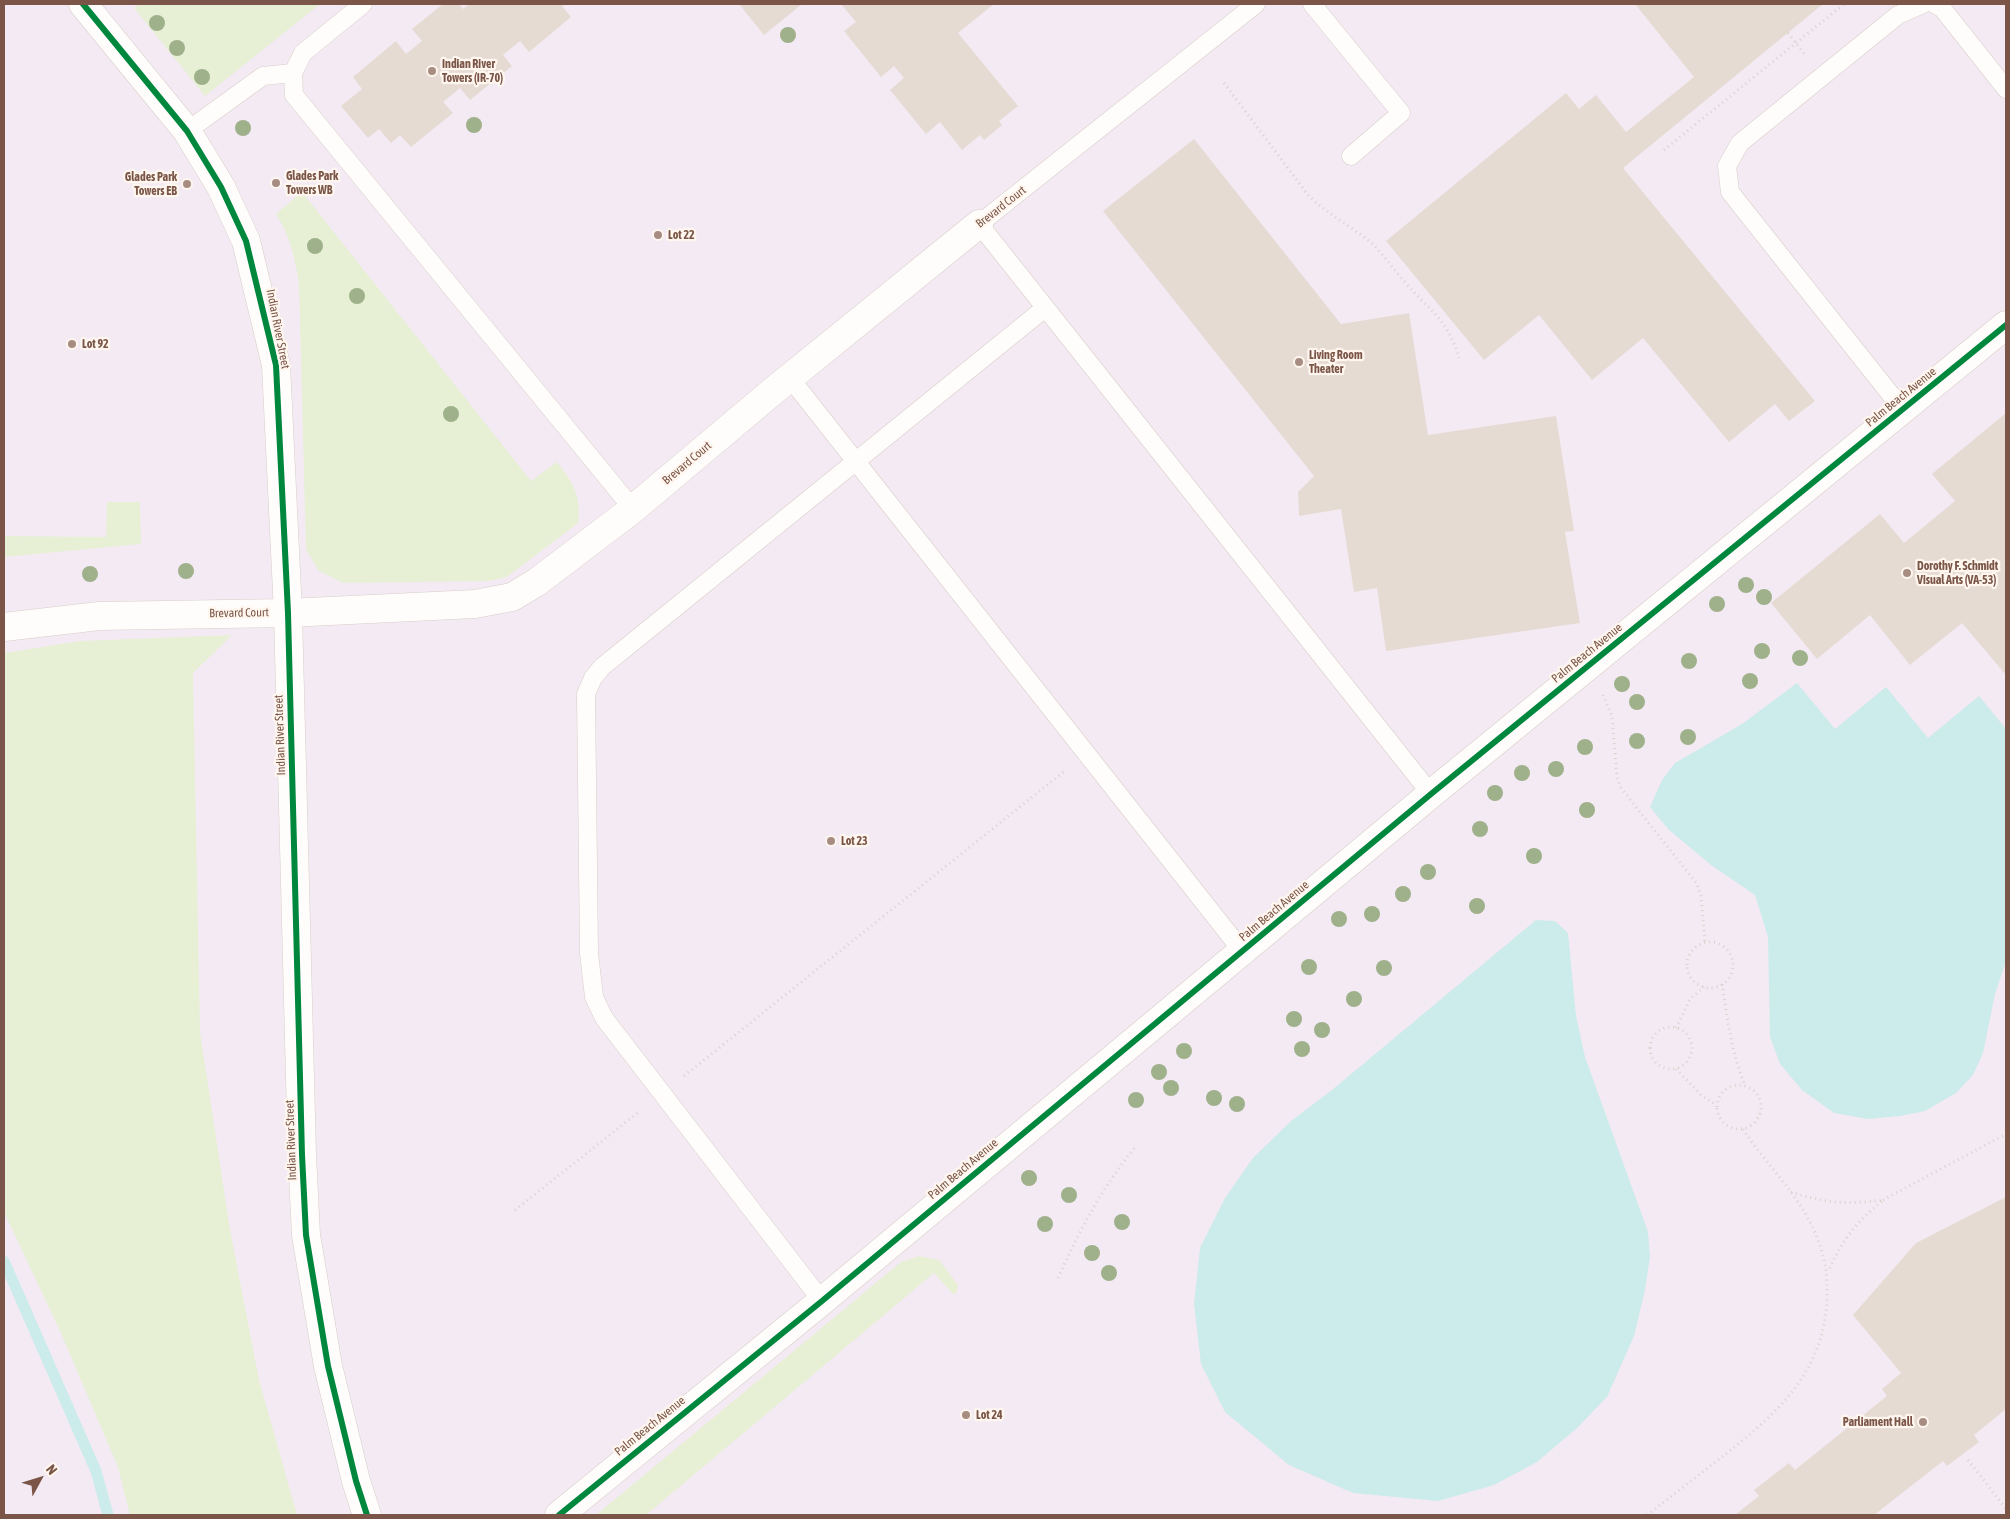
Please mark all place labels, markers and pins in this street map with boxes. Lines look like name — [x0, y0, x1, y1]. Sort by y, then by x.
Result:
place label: Indian River Towers (IR-70) — [442, 57, 503, 85]
marker: Indian River Towers (IR-70) — [426, 65, 438, 77]
place label: Glades Park Towers WB — [286, 169, 338, 197]
place label: Glades Park Towers EB — [125, 170, 177, 198]
marker: Glades Park Towers WB — [270, 177, 282, 189]
marker: Glades Park Towers EB — [181, 178, 193, 190]
place label: Lot 22 — [668, 228, 695, 242]
marker: Lot 22 — [652, 229, 664, 241]
place label: Lot 92 — [82, 337, 109, 351]
marker: Lot 92 — [66, 338, 78, 350]
place label: Living Room Theater — [1309, 348, 1363, 376]
marker: Living Room Theater — [1293, 356, 1305, 368]
place label: Dorothy F. Schmidt Visual Arts (VA-53) — [1917, 559, 1998, 587]
marker: Dorothy F. Schmidt Visual Arts (VA-53) — [1901, 567, 1913, 579]
place label: Lot 23 — [841, 834, 868, 848]
marker: Lot 23 — [825, 835, 837, 847]
place label: Lot 24 — [976, 1408, 1003, 1422]
marker: Lot 24 — [960, 1409, 972, 1421]
place label: Parliament Hall — [1843, 1415, 1913, 1429]
marker: Parliament Hall — [1917, 1416, 1929, 1428]

